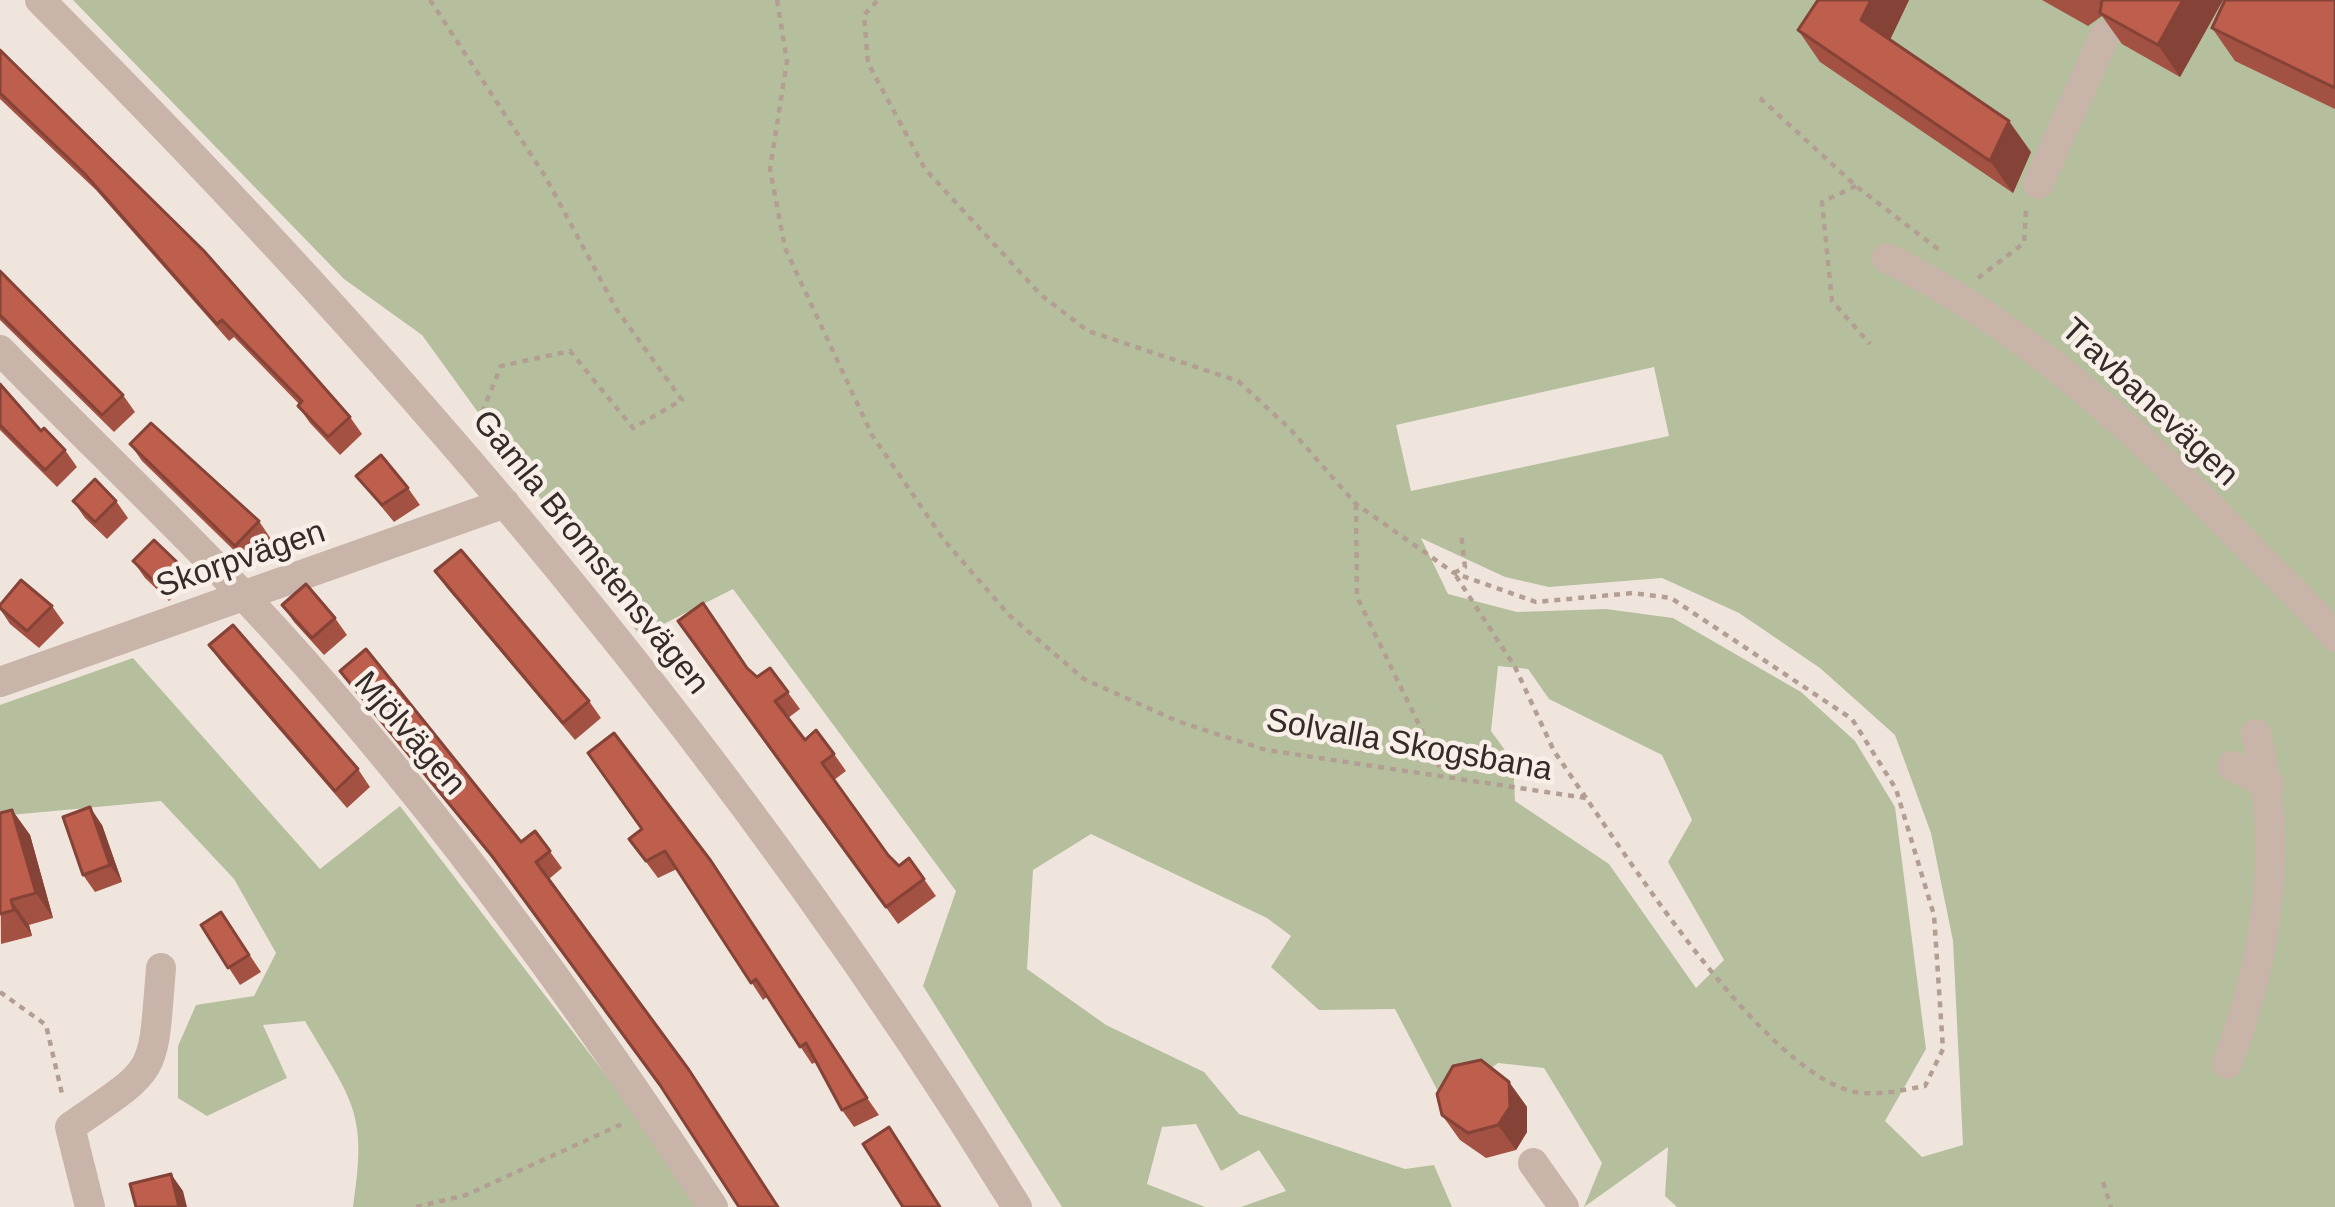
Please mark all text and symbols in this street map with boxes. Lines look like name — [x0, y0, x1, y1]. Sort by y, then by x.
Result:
street label: Travbanevägen — [2052, 311, 2246, 495]
street label: Gamla Bromstensvägen — [463, 403, 717, 703]
street label: Skorpvägen — [151, 513, 331, 607]
street label: Mjölvägen — [345, 664, 473, 804]
street label: Solvalla Skogsbana — [1263, 701, 1555, 791]

